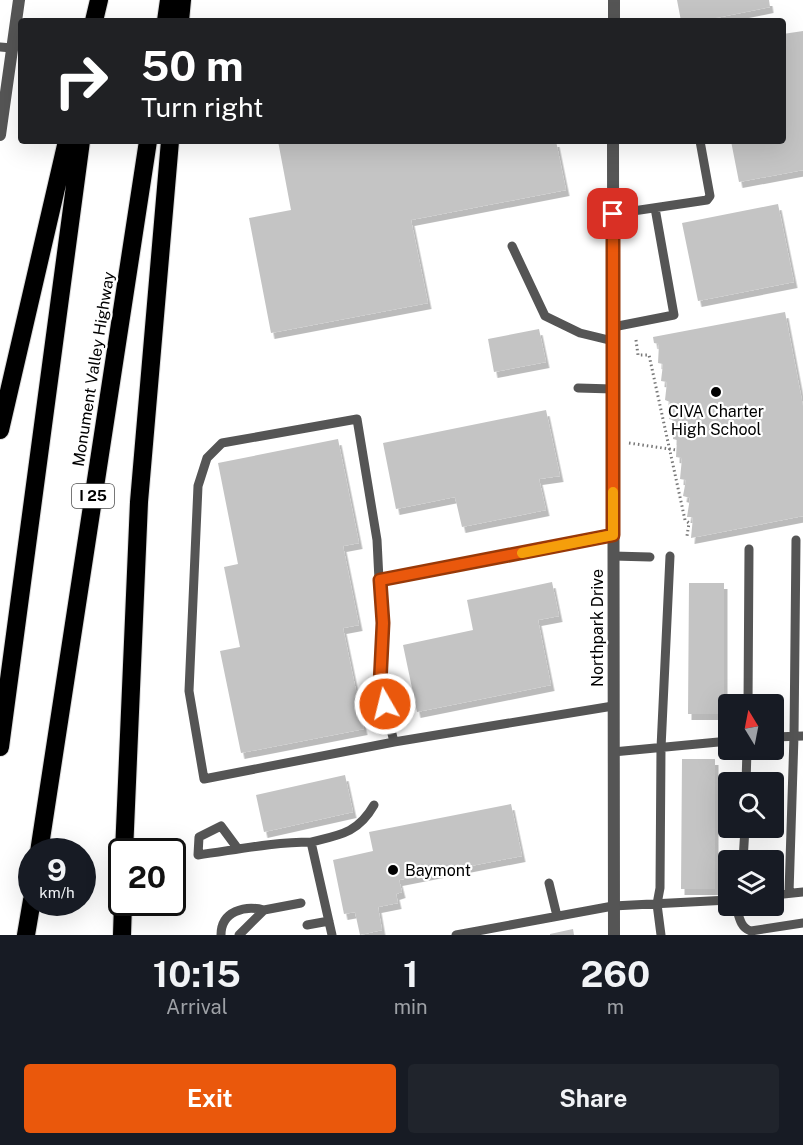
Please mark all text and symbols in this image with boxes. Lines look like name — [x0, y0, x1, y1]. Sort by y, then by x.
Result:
text: 50 m — [141, 41, 244, 90]
icon: right — [42, 42, 120, 120]
text: Turn right — [141, 91, 264, 123]
pin — [587, 188, 638, 239]
icon: arrive — [596, 197, 629, 230]
street label: Monument Valley Highway — [69, 270, 118, 468]
marker: CIVA Charter High School — [709, 385, 723, 399]
place label: CIVA Charter High School — [668, 402, 764, 439]
road number: I 25 — [72, 484, 114, 508]
street label: Northpark Drive — [588, 569, 607, 687]
position arrow — [353, 672, 417, 736]
north arrow — [718, 694, 784, 760]
map controls — [718, 694, 784, 916]
button: search — [718, 772, 784, 838]
speed limit sign: 20 — [108, 838, 186, 916]
button: layers — [718, 850, 784, 916]
text: 9 — [47, 852, 67, 888]
place label: Baymont — [405, 861, 471, 880]
marker: Baymont — [386, 863, 400, 877]
text: km/h — [39, 884, 75, 901]
text: 10:15 — [153, 953, 241, 995]
text: 1 — [403, 953, 418, 995]
text: 260 — [580, 953, 650, 995]
text: Arrival — [166, 995, 228, 1019]
text: min — [394, 995, 428, 1019]
text: m — [607, 995, 624, 1019]
button: Exit — [24, 1064, 396, 1133]
button: Share — [408, 1064, 779, 1133]

